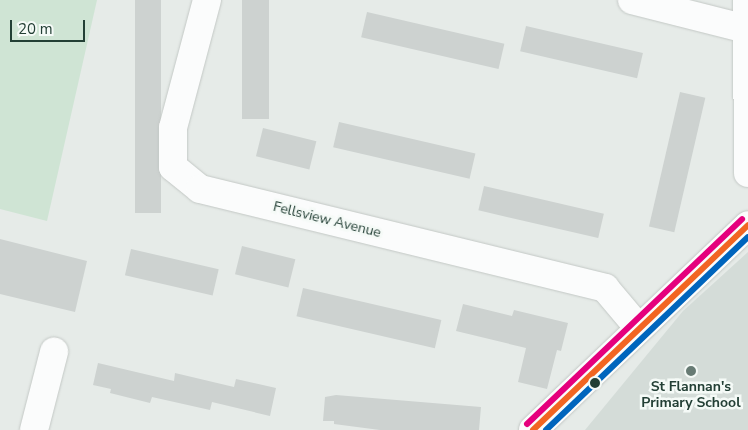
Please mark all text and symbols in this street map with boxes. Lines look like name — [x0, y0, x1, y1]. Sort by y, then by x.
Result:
scale bar — [12, 10, 88, 42]
text: 20 m — [18, 19, 53, 39]
street label: Fellsview Avenue — [271, 198, 383, 242]
marker: St Flannan's Primary School — [685, 365, 697, 377]
unlabelled marker — [590, 378, 600, 388]
place label: St Flannan's Primary School — [641, 379, 741, 412]

